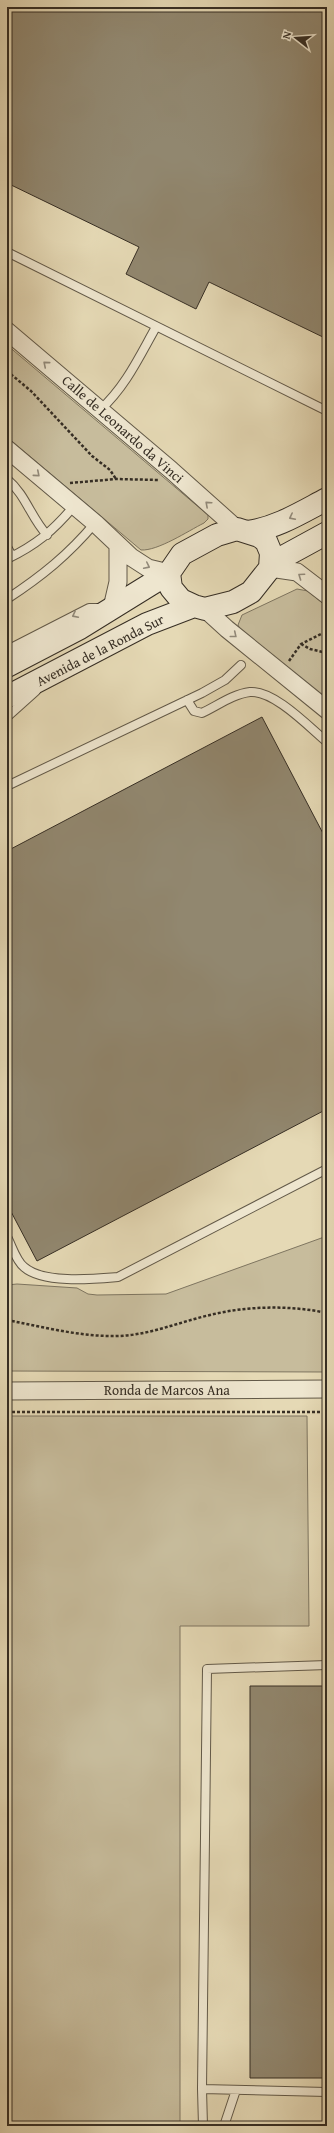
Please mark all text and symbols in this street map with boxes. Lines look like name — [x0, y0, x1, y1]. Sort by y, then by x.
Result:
north arrow — [276, 18, 316, 58]
text: N — [278, 29, 295, 41]
one-way arrow — [43, 361, 50, 368]
street label: Calle de Leonardo da Vinci — [58, 370, 188, 488]
one-way arrow — [32, 469, 40, 476]
one-way arrow — [205, 501, 213, 508]
one-way arrow — [289, 512, 297, 520]
one-way arrow — [143, 561, 150, 569]
one-way arrow — [298, 573, 305, 581]
street label: Avenida de la Ronda Sur — [33, 609, 168, 691]
one-way arrow — [71, 610, 79, 618]
one-way arrow — [230, 630, 237, 637]
street label: Ronda de Marcos Ana — [104, 1380, 230, 1400]

